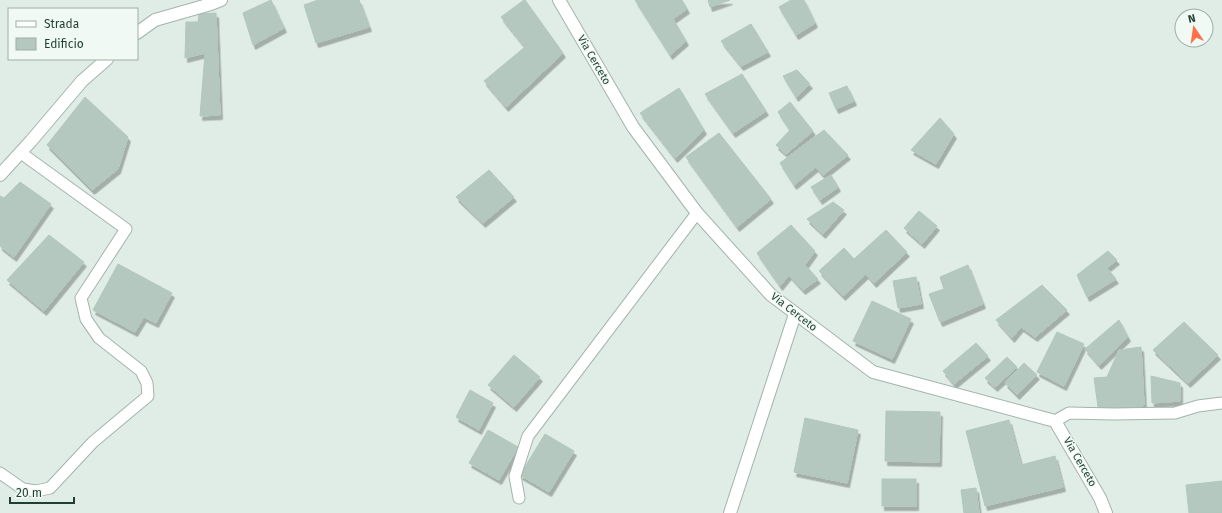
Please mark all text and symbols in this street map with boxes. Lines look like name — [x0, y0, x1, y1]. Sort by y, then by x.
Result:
legend — [8, 8, 138, 60]
north arrow — [1174, 8, 1214, 48]
text: N — [1187, 12, 1197, 26]
text: Strada — [44, 17, 79, 31]
street label: Via Cerceto — [575, 33, 613, 87]
text: Edificio — [44, 37, 84, 51]
street label: Via Cerceto — [768, 290, 820, 334]
street label: Via Cerceto — [1061, 435, 1099, 489]
scale bar — [10, 479, 74, 505]
text: 20 m — [16, 486, 42, 500]

